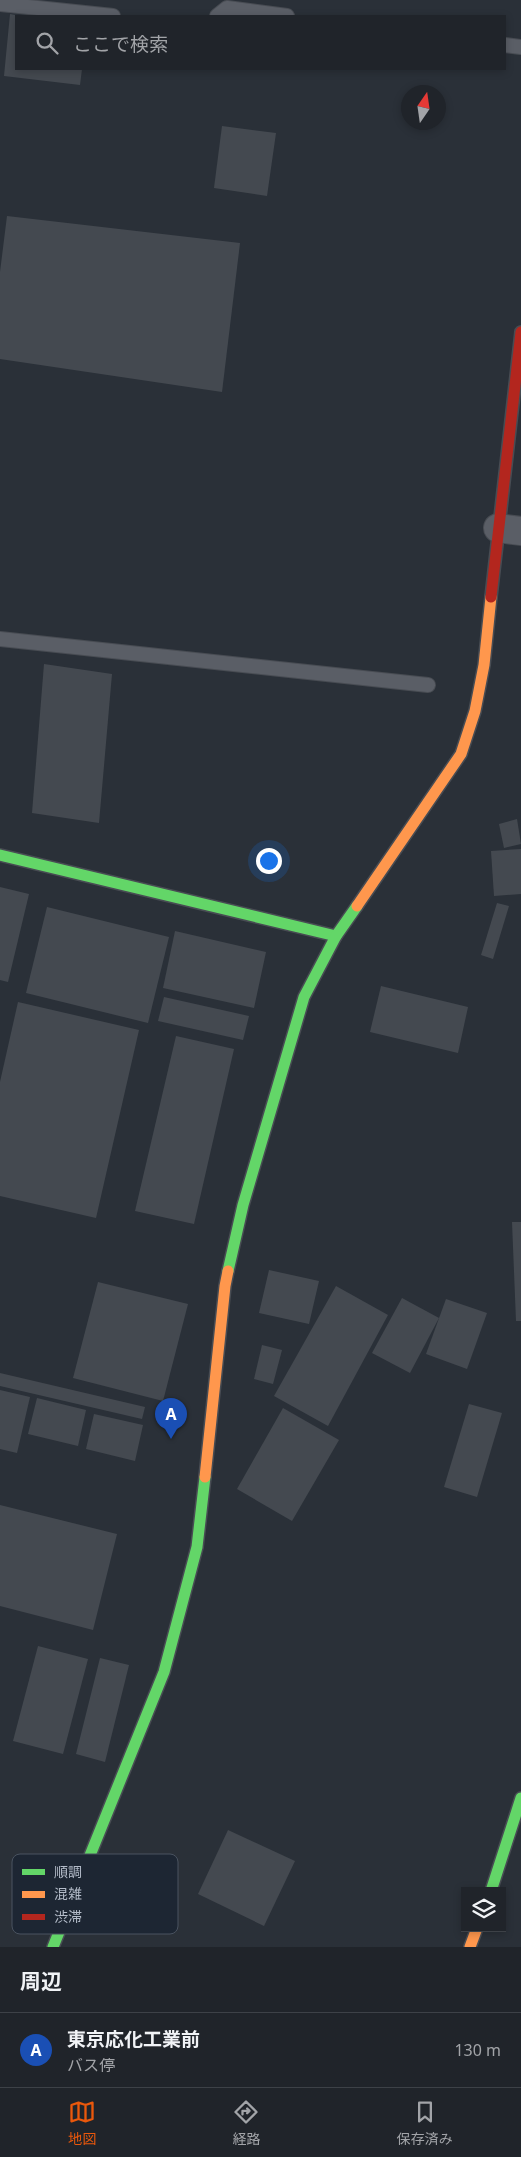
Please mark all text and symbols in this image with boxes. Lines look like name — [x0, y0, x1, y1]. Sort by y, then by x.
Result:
search box — [15, 15, 506, 70]
icon: search — [33, 29, 61, 57]
text: ここで検索 — [73, 31, 168, 57]
north arrow — [401, 85, 446, 130]
your location — [256, 848, 282, 874]
pin: A — [155, 1398, 187, 1439]
legend — [12, 1854, 178, 1934]
text: 順調 — [54, 1862, 82, 1881]
text: 混雑 — [54, 1884, 82, 1903]
map controls — [461, 1887, 506, 1932]
button: layers — [461, 1887, 506, 1932]
text: 渋滞 — [54, 1907, 82, 1926]
text: 周辺 — [20, 1967, 62, 1995]
text: 東京応化工業前 — [67, 2026, 200, 2052]
text: A — [30, 2039, 42, 2061]
text: 130 m — [454, 2039, 501, 2061]
text: バス停 — [67, 2054, 115, 2076]
tab: 地図 — [68, 2098, 96, 2148]
tab: 経路 — [232, 2098, 260, 2148]
tab: 保存済み — [397, 2098, 453, 2148]

